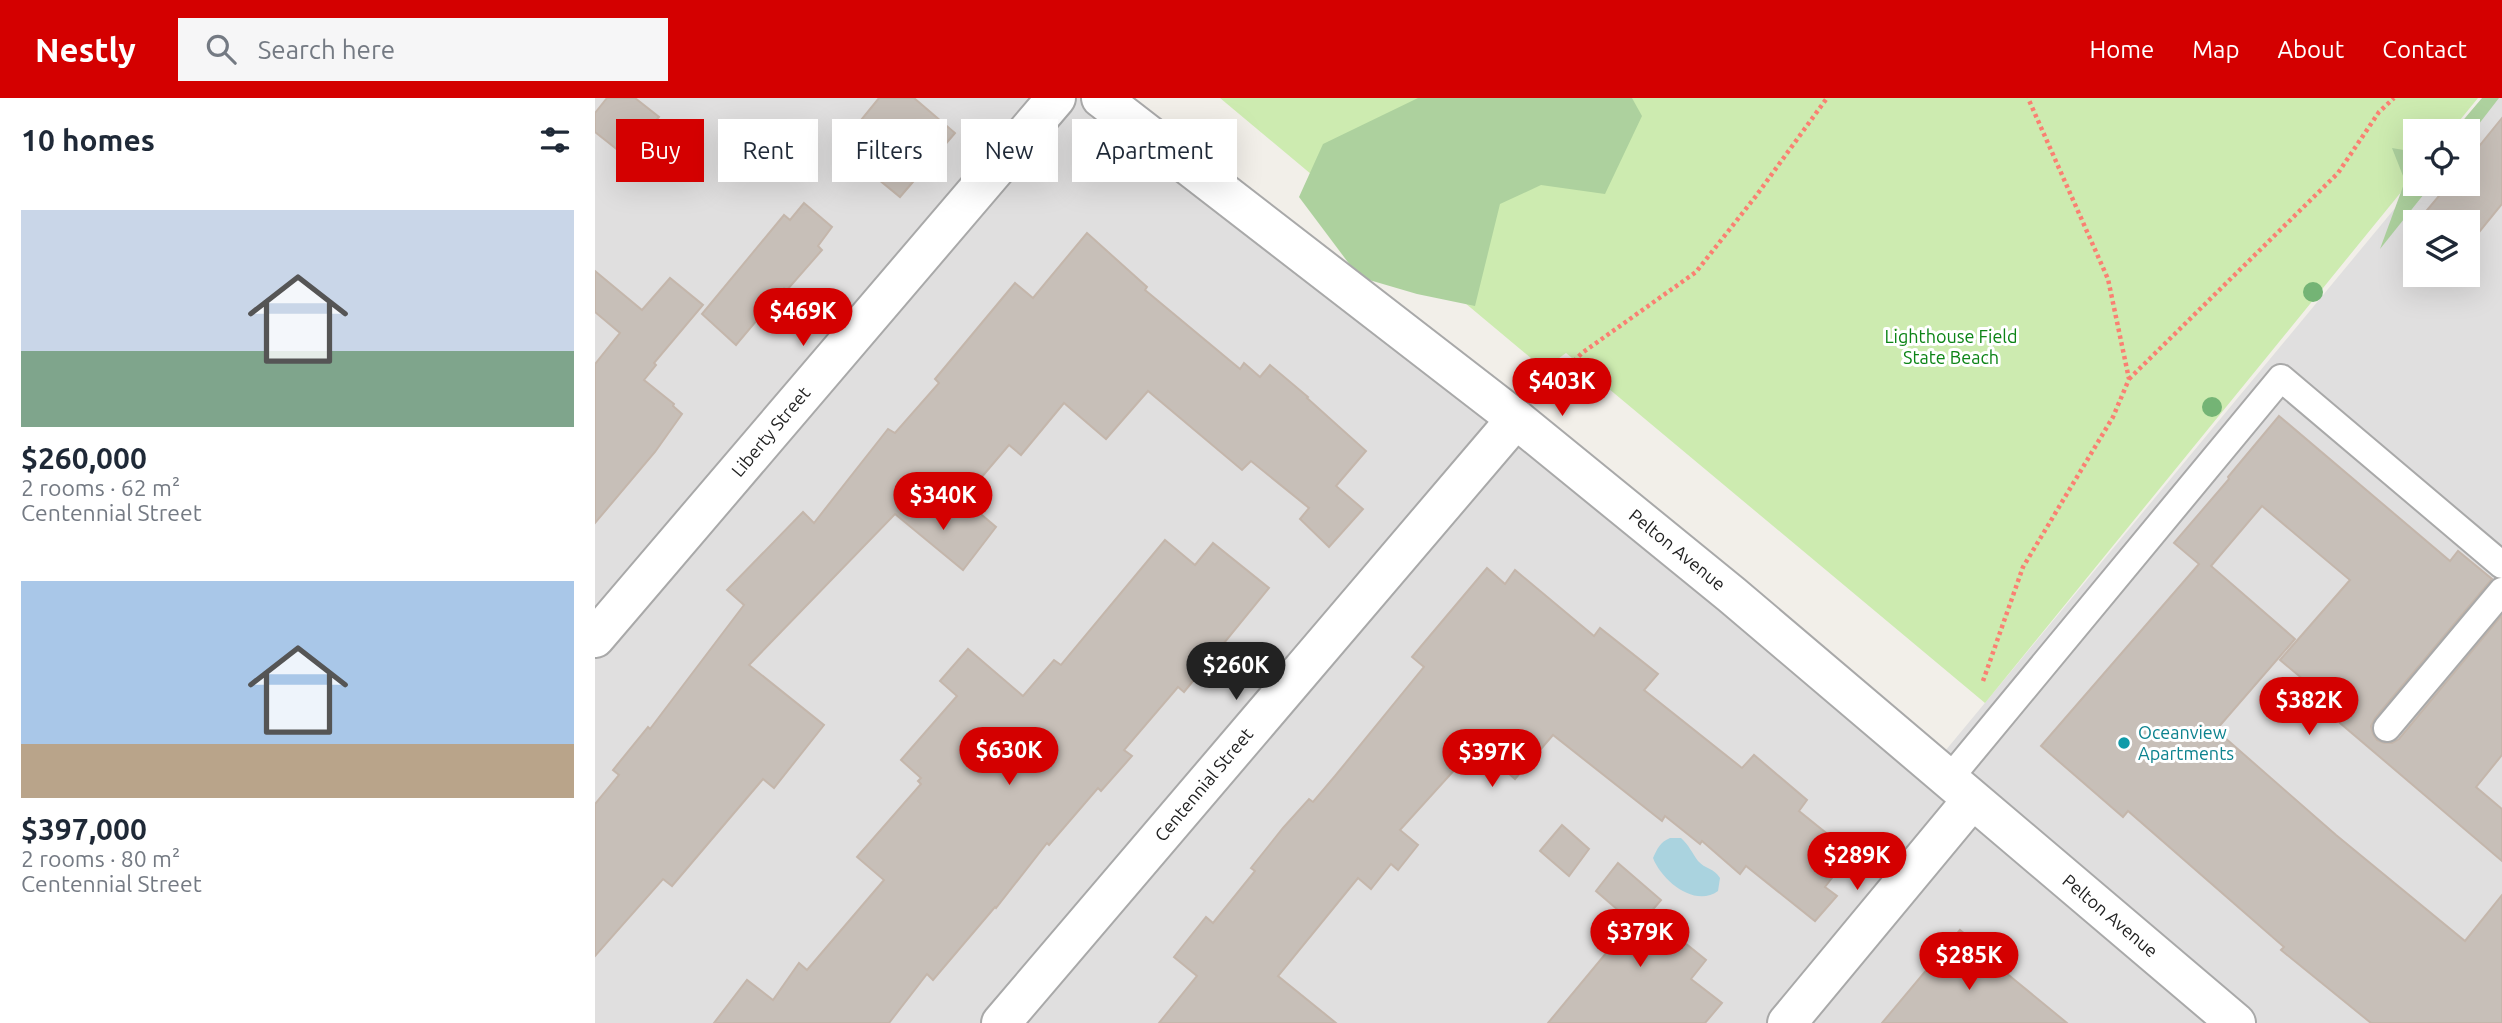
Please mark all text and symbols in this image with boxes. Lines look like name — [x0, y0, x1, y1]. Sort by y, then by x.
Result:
search box — [178, 18, 668, 81]
icon: search — [202, 30, 240, 68]
text: Nestly — [35, 31, 136, 68]
text: Search here — [258, 35, 395, 64]
text: Home — [2089, 36, 2154, 63]
text: Map — [2192, 36, 2239, 63]
text: About — [2277, 36, 2344, 63]
text: Contact — [2382, 36, 2467, 63]
chip: Buy — [616, 119, 704, 182]
chip: Rent — [718, 119, 818, 182]
chip: Filters — [832, 119, 947, 182]
chip: New — [961, 119, 1058, 182]
chip: Apartment — [1072, 119, 1237, 182]
map controls — [2403, 119, 2480, 287]
button: locate — [2403, 119, 2480, 196]
icon: filters — [536, 121, 574, 159]
text: 10 homes — [21, 123, 155, 157]
button: layers — [2403, 210, 2480, 287]
icon: home — [235, 256, 361, 382]
pin: $469K — [754, 288, 852, 348]
text: $469K — [769, 298, 837, 323]
park label: Lighthouse Field State Beach — [1884, 326, 2018, 367]
pin: $403K — [1513, 358, 1611, 418]
text: $403K — [1528, 368, 1596, 393]
street label: Liberty Street — [727, 382, 814, 480]
text: $260,000 — [21, 441, 147, 475]
pin: $340K — [894, 472, 992, 532]
text: 2 rooms · 62 m² — [21, 475, 180, 500]
text: $340K — [909, 482, 977, 507]
text: Centennial Street — [21, 500, 202, 525]
street label: Pelton Avenue — [1626, 504, 1730, 594]
icon: home — [235, 627, 361, 753]
pin: $260K — [1187, 642, 1285, 702]
text: $260K — [1202, 652, 1270, 677]
pin: $382K — [2260, 678, 2358, 737]
text: $382K — [2275, 687, 2343, 712]
place label: Oceanview Apartments — [2138, 722, 2234, 763]
street label: Centennial Street — [1150, 724, 1256, 845]
pin: $630K — [960, 728, 1058, 787]
pin: $397K — [1443, 730, 1541, 789]
marker: Oceanview Apartments — [2116, 735, 2132, 751]
text: $630K — [975, 737, 1043, 762]
text: $397K — [1458, 739, 1526, 764]
text: $397,000 — [21, 812, 147, 846]
pin: $289K — [1808, 832, 1906, 892]
text: $289K — [1823, 842, 1891, 867]
text: 2 rooms · 80 m² — [21, 846, 180, 871]
street label: Pelton Avenue — [2059, 870, 2162, 961]
text: Centennial Street — [21, 871, 202, 896]
pin: $379K — [1591, 910, 1689, 969]
text: $379K — [1606, 919, 1674, 944]
pin: $285K — [1920, 932, 2018, 992]
text: $285K — [1935, 942, 2003, 967]

